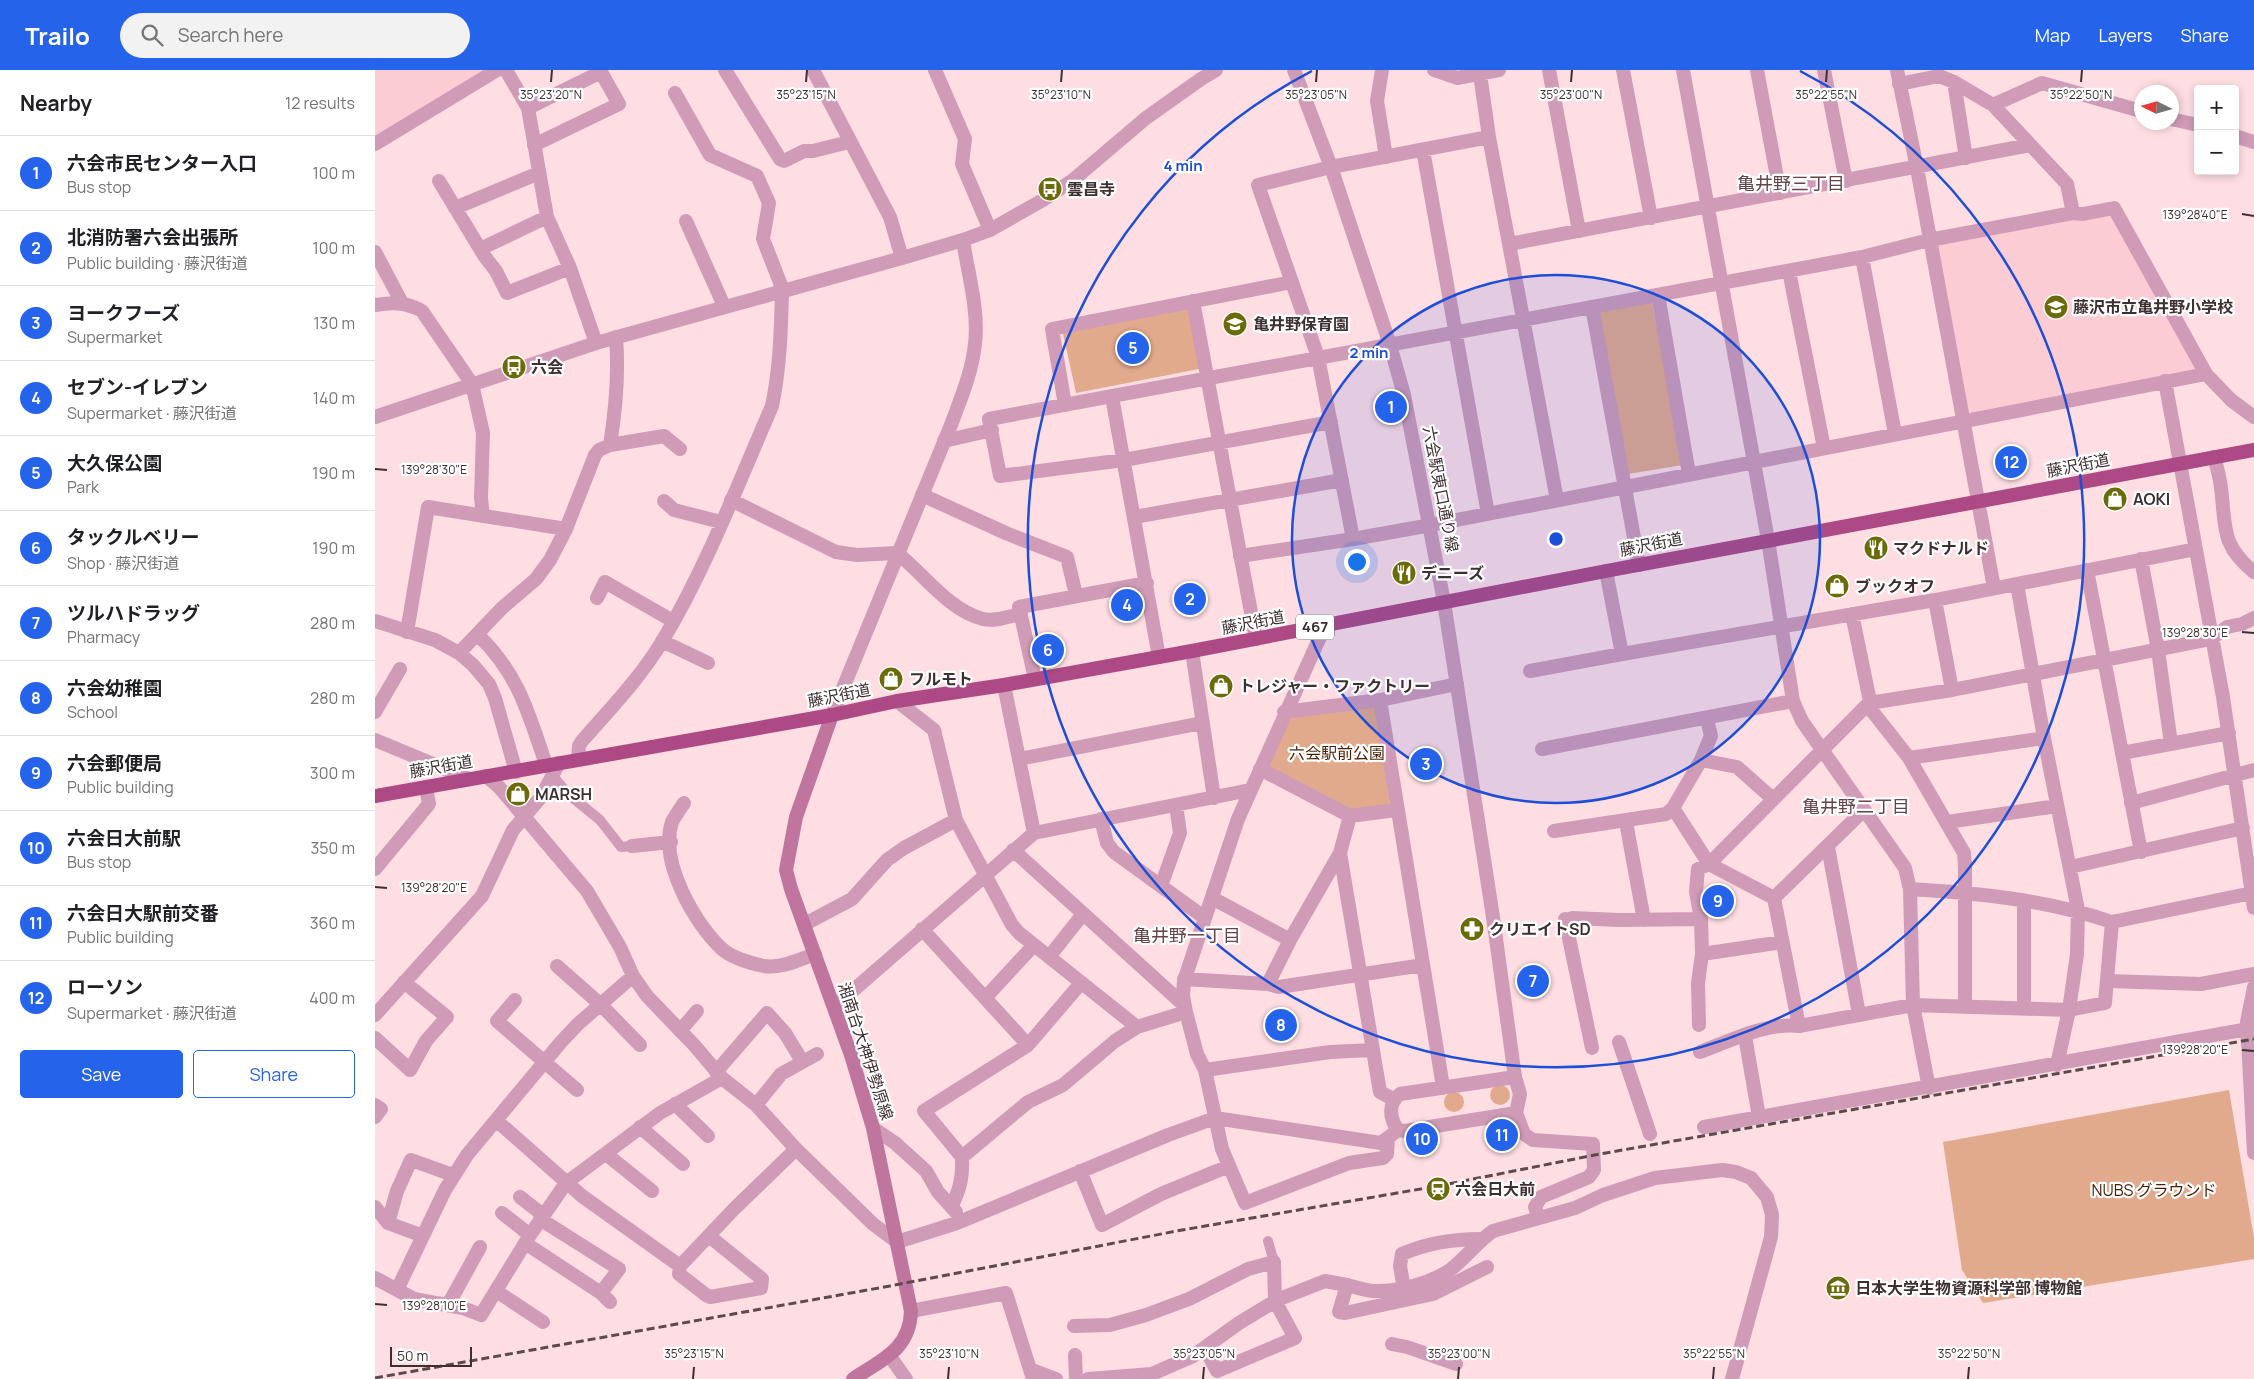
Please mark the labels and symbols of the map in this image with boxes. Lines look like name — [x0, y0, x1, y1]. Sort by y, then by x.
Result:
north arrow — [2134, 85, 2179, 130]
text: 35°23'20"N — [520, 86, 582, 103]
text: 35°23'15"N — [776, 86, 836, 103]
text: 35°23'10"N — [1031, 86, 1091, 103]
text: 35°23'05"N — [1285, 86, 1347, 103]
text: 35°23'00"N — [1540, 86, 1602, 103]
text: 35°22'55"N — [1795, 86, 1857, 103]
text: 35°22'50"N — [2050, 86, 2112, 103]
text: 4 min — [1163, 155, 1203, 176]
district label: 亀井野三丁目 — [1737, 171, 1845, 195]
bus stop icon: 雲昌寺 — [1037, 176, 1063, 202]
place label: 雲昌寺 — [1067, 178, 1115, 200]
text: 139°28'40"E — [2162, 206, 2228, 223]
school or university icon: 藤沢市立亀井野小学校 — [2043, 294, 2069, 320]
place label: 藤沢市立亀井野小学校 — [2073, 296, 2233, 318]
school or university icon: 亀井野保育園 — [1222, 311, 1248, 337]
place label: 亀井野保育園 — [1253, 313, 1349, 335]
pin: 5 — [1117, 329, 1149, 367]
text: 2 min — [1349, 342, 1389, 363]
bus stop icon: 六会 — [501, 354, 527, 380]
place label: 六会 — [531, 356, 563, 378]
pin: 1 — [1375, 388, 1407, 426]
street label: 六会駅東口通り線 — [1418, 424, 1464, 554]
pin: 12 — [1995, 443, 2027, 481]
street label: 藤沢街道 — [2044, 448, 2112, 482]
text: 139°28'30"E — [401, 461, 467, 478]
shop icon: AOKI — [2102, 486, 2128, 512]
place label: AOKI — [2133, 488, 2170, 510]
street label: 藤沢街道 — [1617, 527, 1685, 561]
centre of rings — [1547, 530, 1565, 548]
restaurant icon: マクドナルド — [1863, 535, 1889, 561]
place label: マクドナルド — [1893, 537, 1989, 559]
your location — [1344, 549, 1370, 575]
restaurant icon: デニーズ — [1391, 560, 1417, 586]
place label: デニーズ — [1421, 562, 1484, 584]
shop icon: ブックオフ — [1824, 573, 1850, 599]
place label: ブックオフ — [1855, 575, 1935, 597]
pin: 2 — [1174, 580, 1206, 618]
pin: 4 — [1111, 586, 1143, 624]
street label: 藤沢街道 — [1219, 605, 1287, 639]
road number: 467 — [1296, 614, 1334, 640]
text: 139°28'30"E — [2162, 624, 2228, 641]
pin: 6 — [1032, 631, 1064, 669]
shop icon: フルモト — [878, 666, 904, 692]
place label: フルモト — [909, 668, 973, 690]
shop icon: トレジャー・ファクトリー — [1208, 673, 1234, 699]
place label: トレジャー・ファクトリー — [1239, 675, 1430, 697]
street label: 藤沢街道 — [805, 678, 873, 712]
park label: 六会駅前公園 — [1289, 742, 1385, 764]
pin: 3 — [1410, 745, 1442, 783]
street label: 藤沢街道 — [408, 750, 474, 782]
shop icon: MARSH — [505, 781, 531, 807]
place label: MARSH — [535, 783, 592, 805]
district label: 亀井野二丁目 — [1802, 794, 1910, 818]
text: 139°28'20"E — [401, 879, 467, 896]
pin: 9 — [1702, 882, 1734, 920]
pharmacy icon: クリエイトSD — [1459, 916, 1485, 942]
place label: クリエイトSD — [1489, 918, 1591, 940]
district label: 亀井野一丁目 — [1133, 923, 1241, 947]
pin: 7 — [1517, 962, 1549, 1000]
street label: 湘南台大神伊勢原線 — [833, 979, 899, 1123]
pin: 8 — [1265, 1006, 1297, 1044]
text: 139°28'20"E — [2162, 1041, 2228, 1058]
pin: 11 — [1486, 1116, 1518, 1154]
pin: 10 — [1406, 1120, 1438, 1158]
station icon: 六会日大前 — [1425, 1176, 1451, 1202]
place label: 六会日大前 — [1455, 1178, 1535, 1200]
park label: NUBS グラウンド — [2091, 1179, 2217, 1201]
museum icon: 日本大学生物資源科学部 博物館 — [1825, 1275, 1851, 1301]
place label: 日本大学生物資源科学部 博物館 — [1855, 1277, 2082, 1299]
text: 139°28'10"E — [402, 1297, 466, 1314]
scale bar — [390, 1344, 473, 1367]
text: 35°23'15"N — [664, 1345, 724, 1362]
text: 35°23'10"N — [919, 1345, 979, 1362]
text: 35°23'05"N — [1173, 1345, 1235, 1362]
text: 35°23'00"N — [1428, 1345, 1490, 1362]
text: 35°22'55"N — [1683, 1345, 1745, 1362]
text: 35°22'50"N — [1938, 1345, 2000, 1362]

